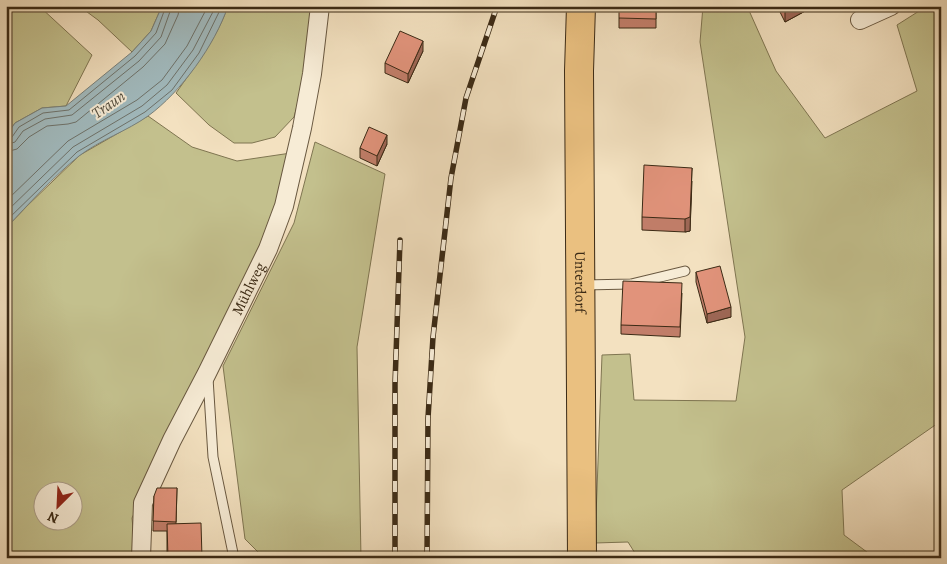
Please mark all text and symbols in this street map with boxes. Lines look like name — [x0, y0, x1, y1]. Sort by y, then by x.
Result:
water label: Traun — [87, 85, 130, 124]
street label: Unterdorf — [570, 251, 591, 315]
street label: Mühlweg — [227, 258, 270, 318]
north arrow — [32, 482, 82, 532]
text: N — [44, 507, 61, 528]

